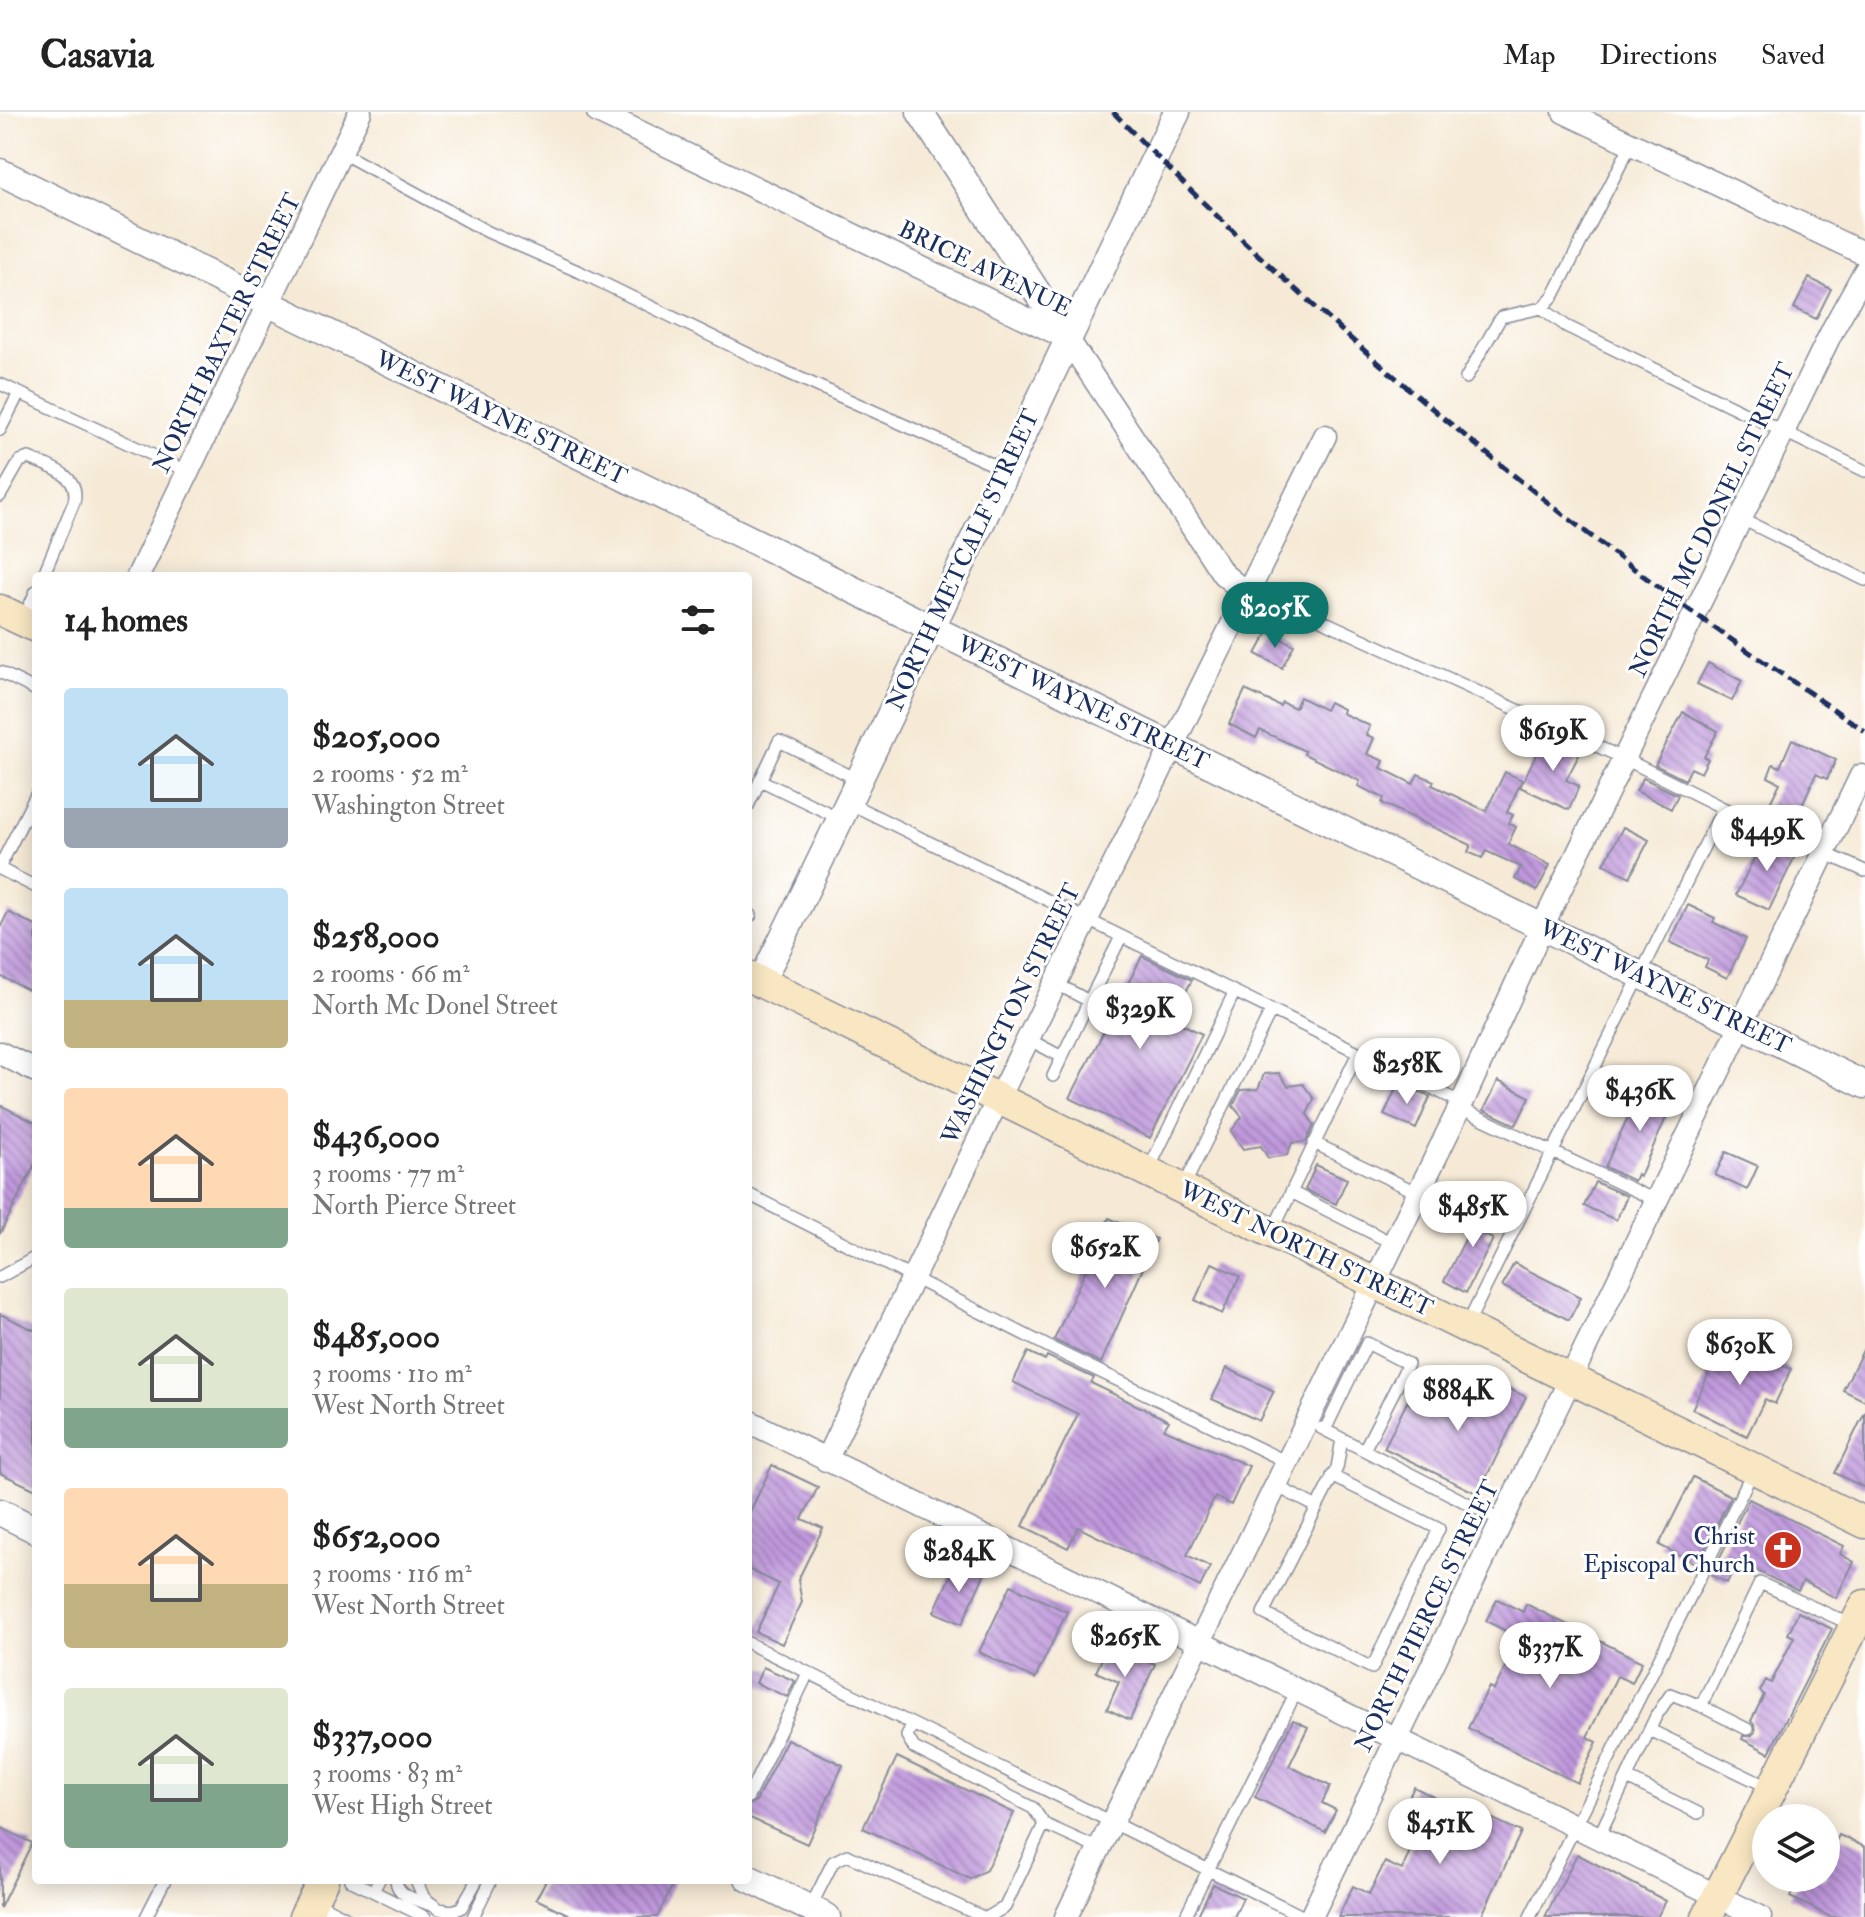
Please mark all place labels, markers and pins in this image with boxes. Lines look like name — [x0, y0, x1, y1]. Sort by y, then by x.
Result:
pin: $205K — [1219, 582, 1331, 650]
pin: $619K — [1497, 705, 1609, 773]
pin: $449K — [1711, 805, 1823, 873]
pin: $329K — [1084, 983, 1196, 1051]
pin: $258K — [1351, 1038, 1463, 1106]
pin: $436K — [1584, 1065, 1696, 1133]
pin: $485K — [1417, 1181, 1529, 1249]
pin: $652K — [1049, 1222, 1161, 1290]
pin: $630K — [1684, 1319, 1796, 1387]
pin: $884K — [1402, 1365, 1514, 1433]
place label: Christ Episcopal Church — [1583, 1521, 1755, 1580]
pin: $284K — [903, 1526, 1015, 1594]
church icon: Christ Episcopal Church — [1762, 1529, 1804, 1571]
pin: $265K — [1069, 1611, 1181, 1679]
pin: $337K — [1494, 1622, 1606, 1690]
pin: $451K — [1384, 1798, 1496, 1866]

